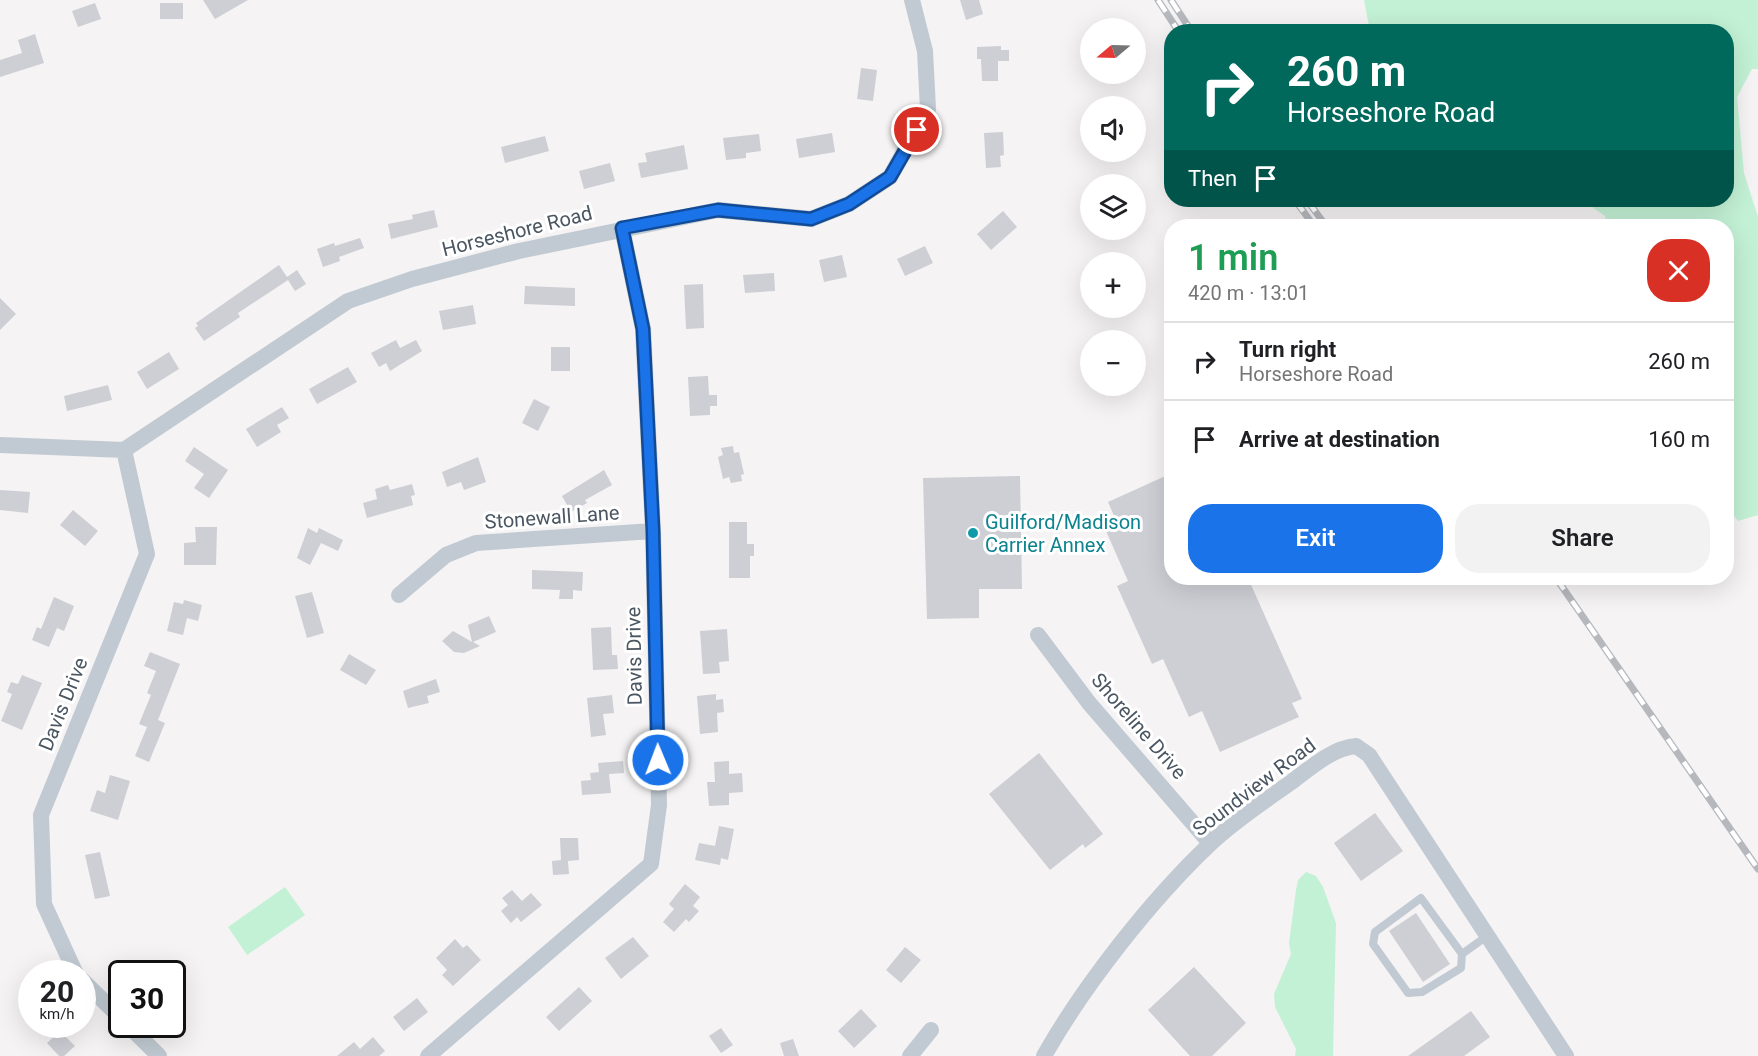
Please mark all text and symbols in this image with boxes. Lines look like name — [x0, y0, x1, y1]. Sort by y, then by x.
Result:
north arrow — [1080, 18, 1146, 84]
map controls — [1080, 18, 1146, 396]
text: 260 m — [1287, 47, 1406, 96]
icon: right — [1188, 48, 1266, 126]
button: sound — [1080, 96, 1146, 162]
text: Horseshore Road — [1287, 97, 1495, 129]
pin — [891, 104, 942, 155]
icon: arrive — [900, 113, 933, 146]
icon: arrive — [1249, 162, 1282, 195]
text: Then — [1188, 166, 1237, 191]
button: layers — [1080, 174, 1146, 240]
street label: Horseshore Road — [439, 201, 595, 261]
text: 1 min — [1188, 237, 1278, 279]
button: close — [1647, 239, 1710, 302]
button: + — [1080, 252, 1146, 318]
text: 420 m · 13:01 — [1188, 281, 1309, 305]
button: − — [1080, 330, 1146, 396]
text: Turn right — [1239, 337, 1336, 362]
icon: right — [1188, 345, 1221, 378]
text: 260 m — [1648, 349, 1710, 374]
text: Horseshore Road — [1239, 362, 1393, 386]
icon: arrive — [1188, 423, 1221, 456]
text: Arrive at destination — [1239, 427, 1440, 452]
text: 160 m — [1648, 427, 1710, 452]
street label: Stonewall Lane — [484, 500, 620, 534]
button: Exit — [1188, 504, 1443, 573]
button: Share — [1455, 504, 1710, 573]
place label: Guilford/Madison Carrier Annex — [985, 510, 1141, 557]
marker: Guilford/Madison Carrier Annex — [966, 526, 980, 540]
street label: Davis Drive — [621, 606, 647, 706]
street label: Davis Drive — [33, 654, 93, 754]
street label: Shoreline Drive — [1086, 668, 1192, 784]
position arrow — [626, 728, 690, 792]
street label: Soundview Road — [1188, 733, 1320, 841]
speed limit sign: 30 — [108, 960, 186, 1038]
text: 20 — [40, 974, 74, 1009]
text: km/h — [39, 1005, 75, 1023]

